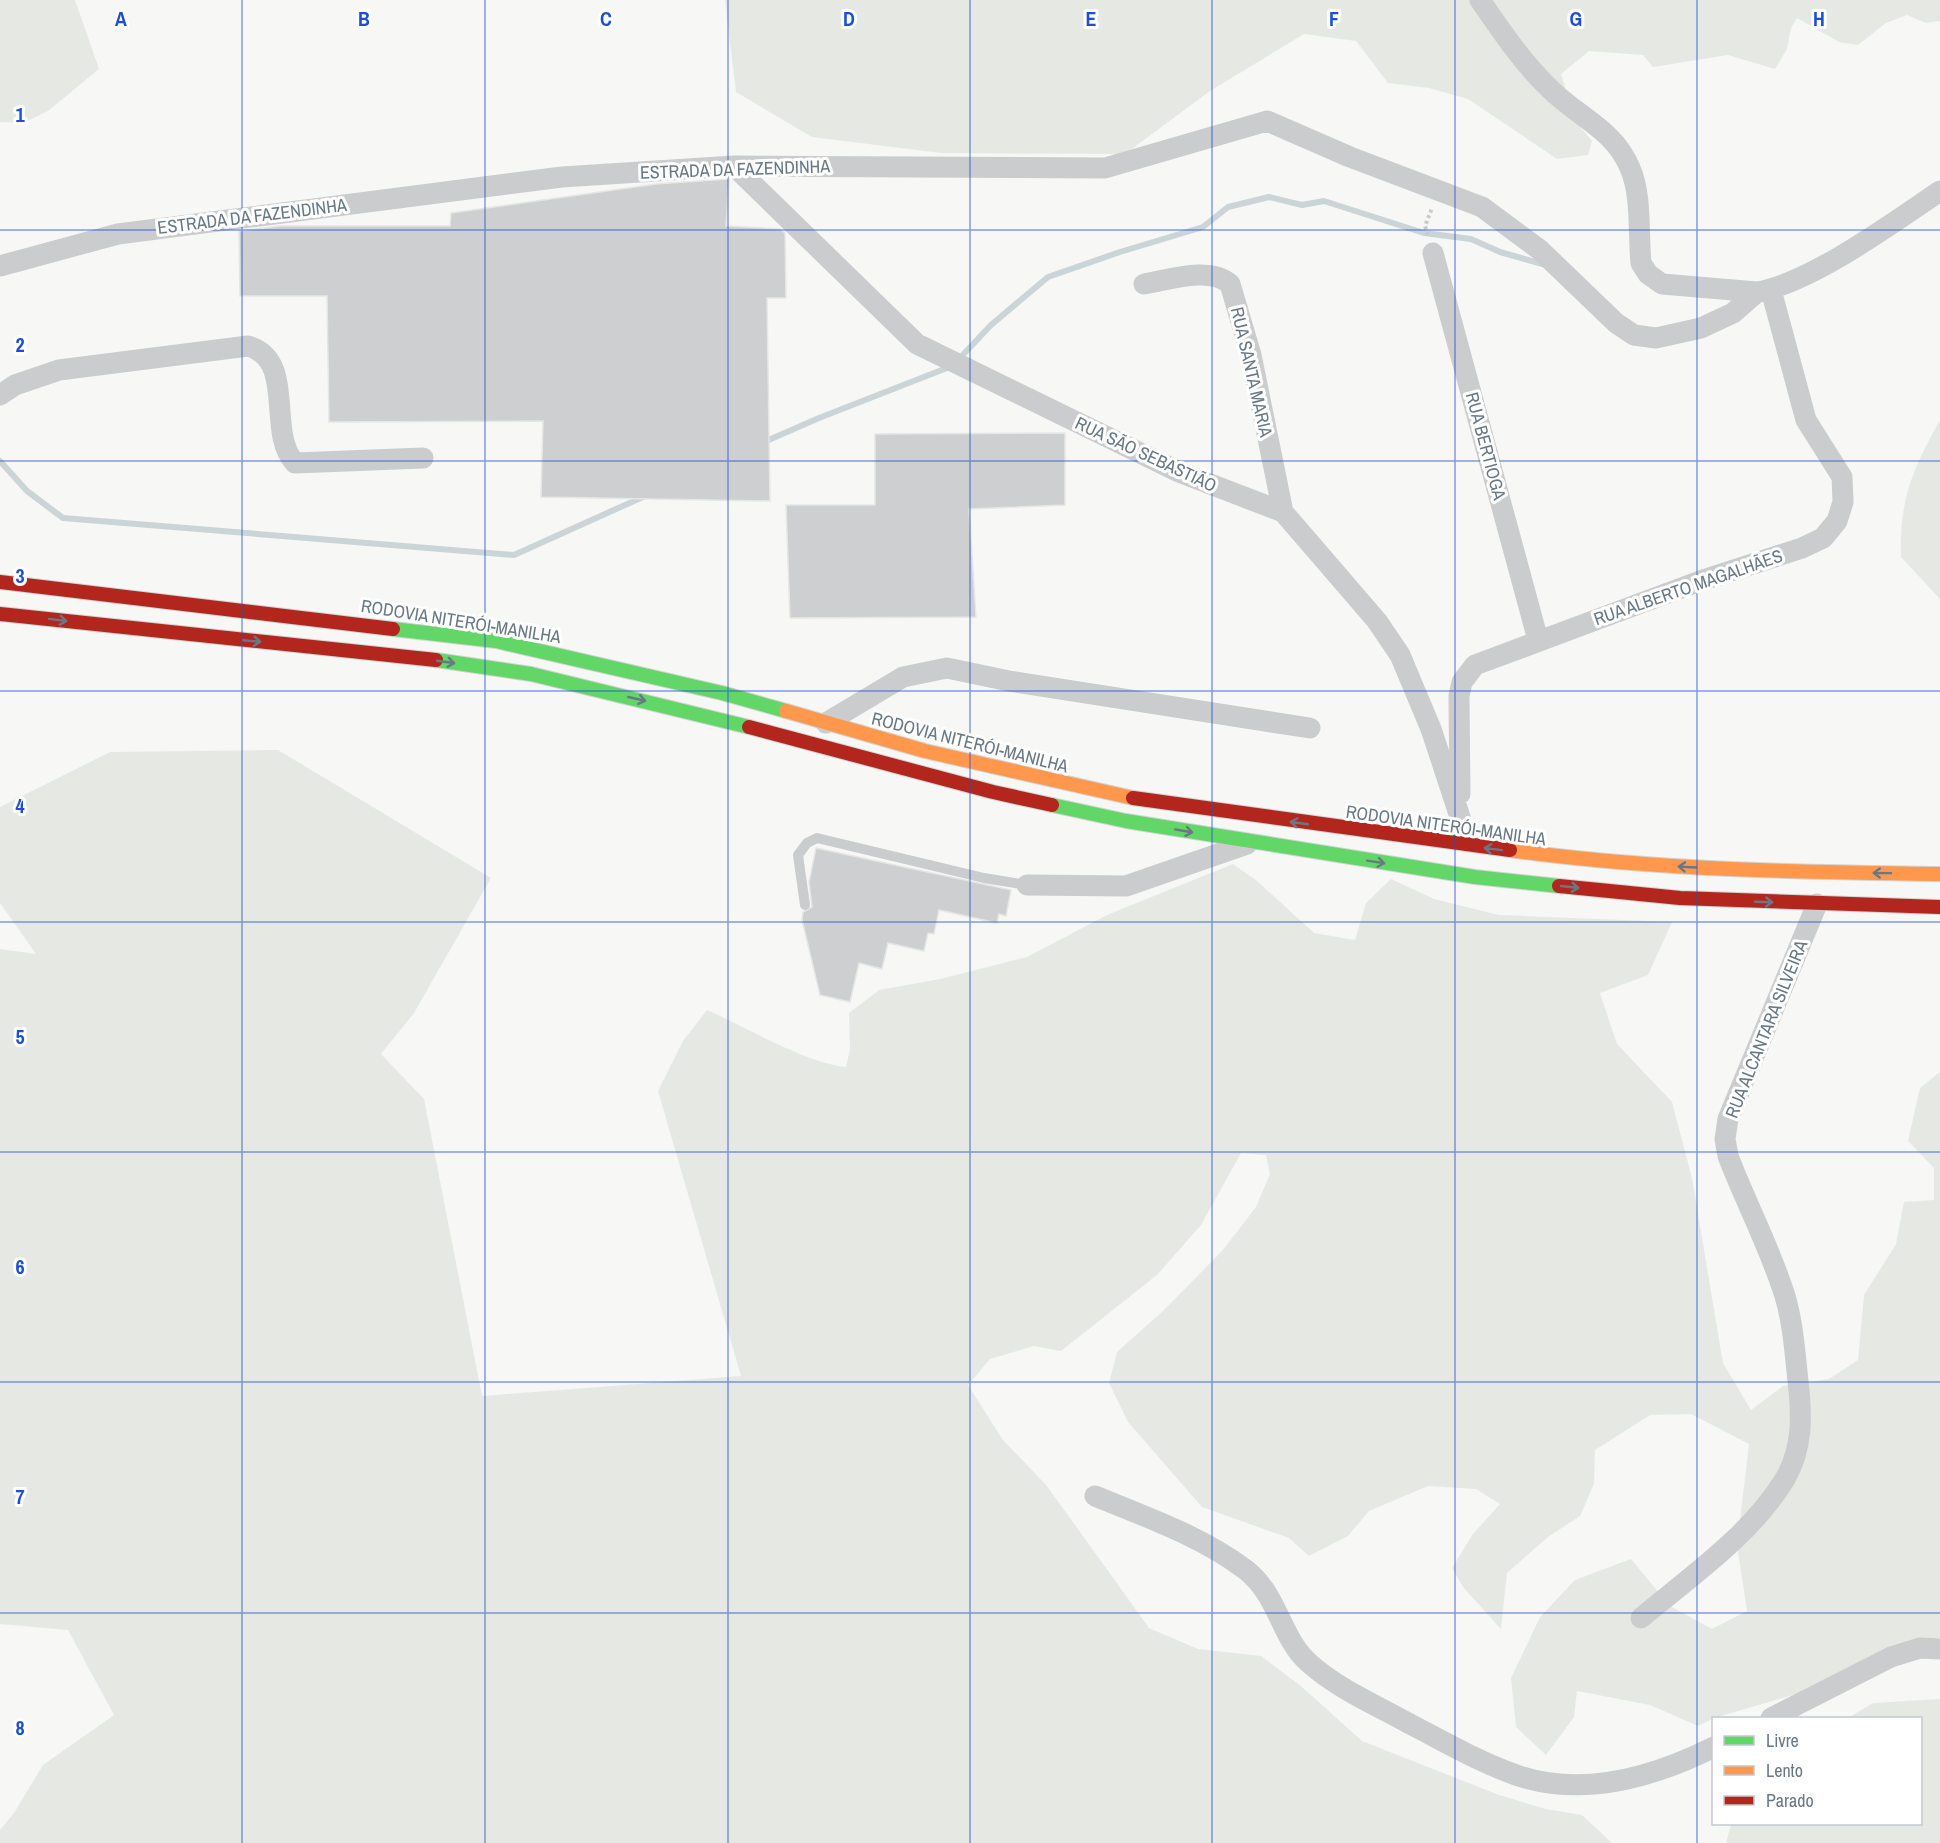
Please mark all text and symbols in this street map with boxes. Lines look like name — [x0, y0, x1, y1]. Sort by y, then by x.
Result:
text: A — [115, 5, 127, 32]
text: B — [358, 5, 370, 32]
text: C — [600, 5, 612, 32]
text: D — [843, 5, 855, 32]
text: E — [1086, 5, 1097, 32]
text: F — [1329, 5, 1339, 32]
text: G — [1570, 5, 1582, 32]
text: H — [1813, 5, 1825, 32]
text: 1 — [15, 101, 25, 128]
street label: ESTRADA DA FAZENDINHA — [639, 153, 831, 185]
street label: ESTRADA DA FAZENDINHA — [156, 192, 348, 240]
street label: RUA SANTA MARIA — [1225, 305, 1279, 440]
text: 2 — [15, 331, 25, 358]
street label: RUA BERTIOGA — [1460, 389, 1512, 503]
street label: RUA SÃO SEBASTIÃO — [1071, 410, 1221, 498]
street label: RUA ALBERTO MAGALHÃES — [1590, 543, 1786, 631]
text: 3 — [15, 562, 25, 589]
street label: RODOVIA NITERÓI-MANILHA — [359, 593, 563, 649]
one-way arrow — [48, 614, 68, 625]
one-way arrow — [242, 636, 261, 647]
one-way arrow — [436, 656, 455, 667]
one-way arrow — [627, 694, 646, 706]
street label: RODOVIA NITERÓI-MANILHA — [869, 705, 1071, 779]
text: 4 — [15, 792, 25, 819]
street label: RODOVIA NITERÓI-MANILHA — [1344, 799, 1548, 851]
one-way arrow — [1290, 818, 1310, 829]
one-way arrow — [1173, 826, 1193, 837]
one-way arrow — [1483, 844, 1503, 855]
one-way arrow — [1366, 856, 1386, 867]
one-way arrow — [1677, 861, 1697, 872]
one-way arrow — [1872, 867, 1892, 879]
one-way arrow — [1559, 882, 1579, 893]
one-way arrow — [1753, 896, 1773, 907]
street label: RUA ALCANTARA SILVEIRA — [1719, 936, 1813, 1122]
text: 5 — [15, 1023, 25, 1050]
text: 6 — [15, 1253, 25, 1280]
text: 7 — [15, 1483, 25, 1510]
text: 8 — [15, 1714, 25, 1741]
legend — [1712, 1717, 1922, 1825]
text: Livre — [1766, 1728, 1799, 1753]
text: Lento — [1766, 1758, 1803, 1783]
text: Parado — [1766, 1788, 1814, 1813]

